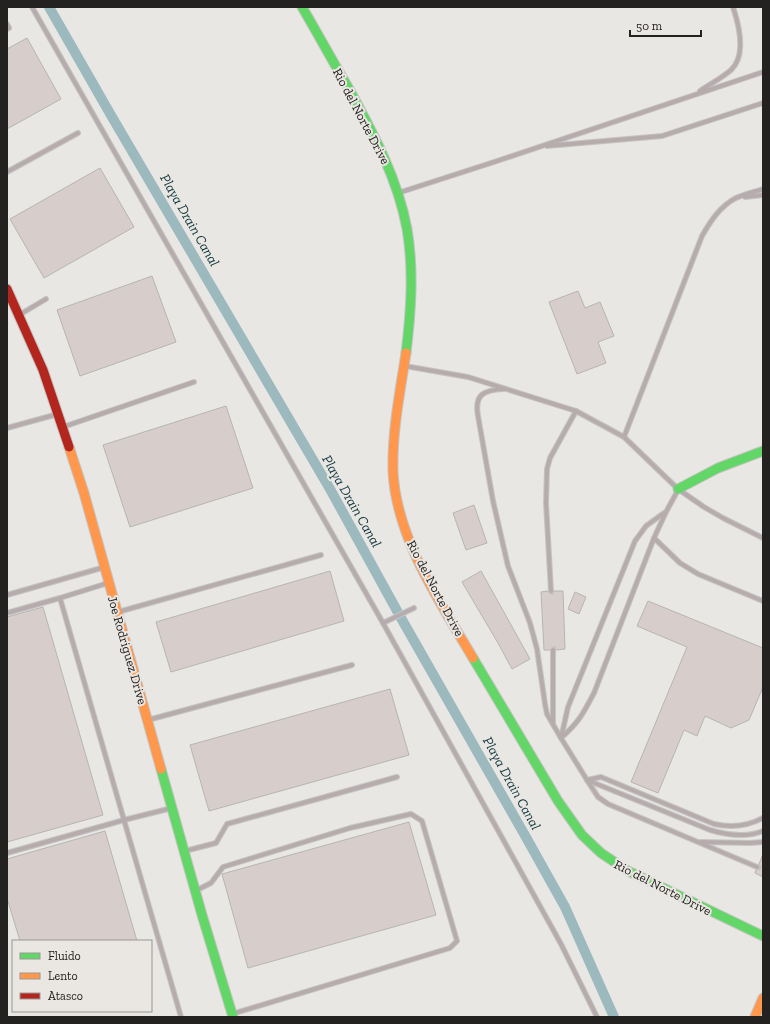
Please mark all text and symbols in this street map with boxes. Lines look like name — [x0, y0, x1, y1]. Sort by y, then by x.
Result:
scale bar — [630, 12, 701, 38]
text: 50 m — [636, 19, 663, 33]
street label: Rio del Norte Drive — [330, 66, 393, 167]
water label: Playa Drain Canal — [156, 171, 223, 269]
water label: Playa Drain Canal — [318, 452, 385, 550]
street label: Rio del Norte Drive — [404, 538, 467, 639]
street label: Joe Rodriguez Drive — [105, 594, 150, 706]
water label: Playa Drain Canal — [479, 734, 544, 833]
street label: Rio del Norte Drive — [612, 857, 714, 918]
legend — [12, 940, 152, 1012]
text: Fluido — [48, 949, 81, 963]
text: Lento — [48, 969, 78, 983]
text: Atasco — [48, 989, 83, 1003]

